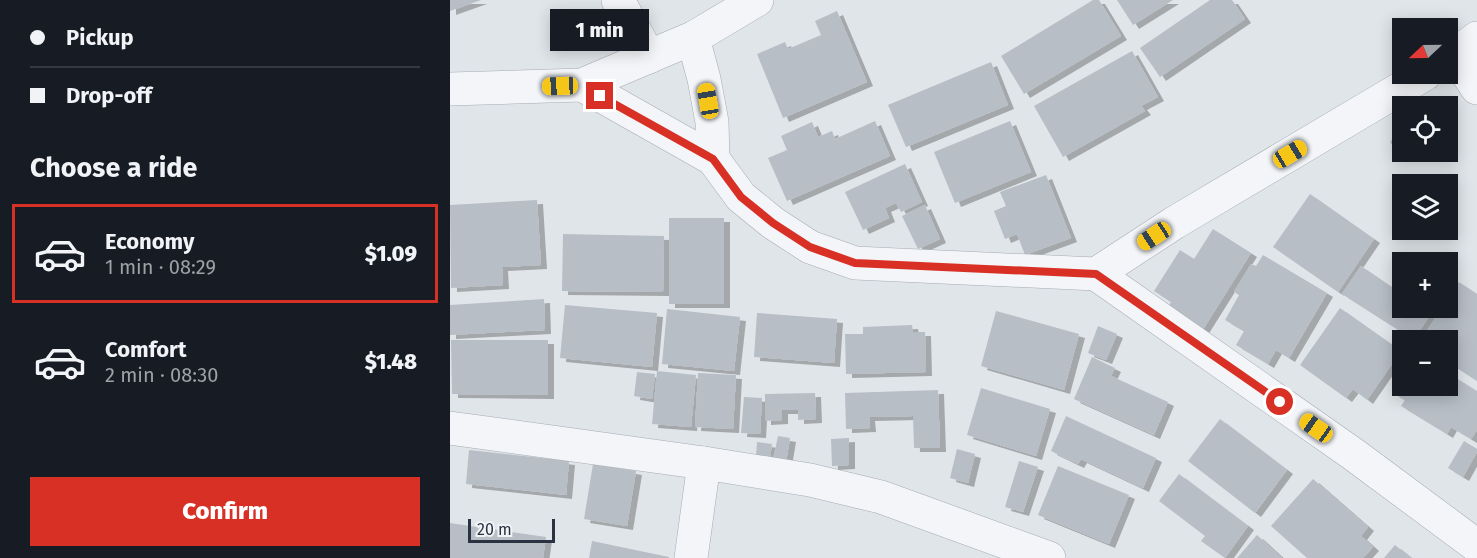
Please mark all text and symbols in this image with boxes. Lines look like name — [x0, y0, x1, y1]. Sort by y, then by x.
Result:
callout: 1 min — [550, 9, 650, 51]
text: 1 min — [576, 18, 623, 42]
north arrow — [1392, 18, 1458, 84]
map controls — [1392, 18, 1458, 396]
text: Pickup — [66, 24, 134, 51]
car — [542, 76, 578, 96]
text: Drop-off — [66, 82, 152, 109]
route end — [586, 82, 613, 109]
car — [696, 82, 720, 120]
button: locate — [1392, 96, 1458, 162]
car — [1270, 137, 1310, 171]
text: Choose a ride — [30, 152, 197, 184]
button: layers — [1392, 174, 1458, 240]
car — [1134, 219, 1174, 253]
icon: car — [33, 227, 87, 281]
text: Economy — [105, 228, 194, 255]
text: $1.09 — [365, 240, 417, 267]
button: + — [1392, 252, 1458, 318]
text: 1 min · 08:29 — [105, 255, 216, 279]
button: − — [1392, 330, 1458, 396]
icon: car — [33, 335, 87, 389]
text: Comfort — [105, 336, 186, 363]
text: $1.48 — [365, 348, 417, 375]
text: 2 min · 08:30 — [105, 363, 218, 387]
route start — [1266, 388, 1293, 415]
car — [1296, 410, 1336, 446]
button: Confirm — [30, 477, 420, 546]
scale bar — [468, 516, 555, 544]
text: 20 m — [477, 520, 512, 539]

